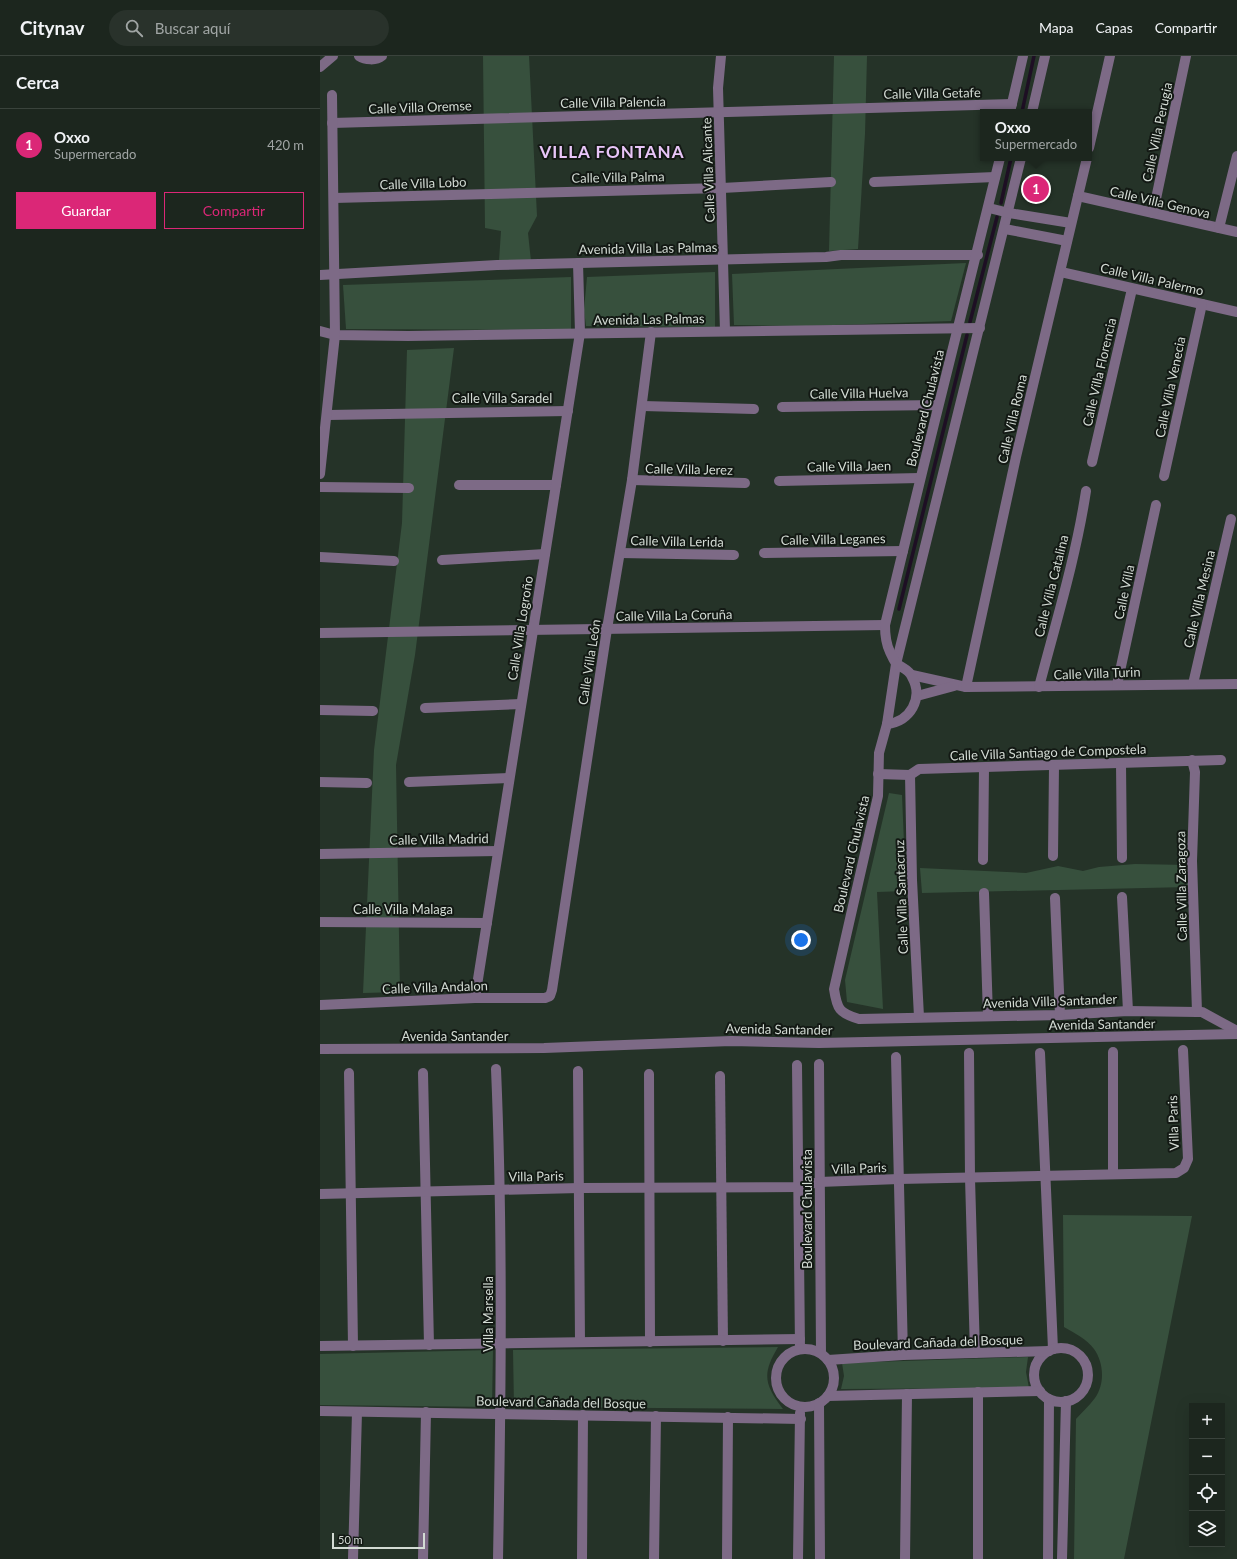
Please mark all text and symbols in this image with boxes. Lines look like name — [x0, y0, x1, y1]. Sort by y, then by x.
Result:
search box — [109, 10, 389, 46]
text: Citynav — [20, 16, 85, 39]
icon: search — [123, 17, 145, 39]
text: Buscar aquí — [155, 19, 230, 37]
text: Mapa — [1039, 19, 1074, 36]
text: Capas — [1096, 19, 1133, 36]
text: Compartir — [1155, 19, 1217, 36]
text: Cerca — [16, 72, 59, 93]
street label: Calle Villa Perugia — [1139, 81, 1175, 183]
street label: Calle Villa Getafe — [883, 84, 981, 102]
street label: Calle Villa Palencia — [560, 93, 666, 111]
street label: Calle Villa Oremse — [368, 97, 472, 117]
popup — [980, 109, 1092, 161]
street label: Calle Villa Alicante — [698, 117, 718, 223]
text: Oxxo — [995, 118, 1031, 136]
text: Oxxo — [54, 128, 90, 146]
text: Supermercado — [995, 136, 1077, 152]
text: 1 — [25, 137, 33, 153]
text: 420 m — [267, 137, 304, 153]
district label: VILLA FONTANA — [539, 141, 684, 162]
text: Supermercado — [54, 146, 136, 162]
street label: Calle Villa Palma — [571, 168, 665, 186]
street label: Calle Villa Lobo — [379, 173, 467, 193]
pin: 1 — [1023, 174, 1049, 204]
street label: Calle Villa Genova — [1108, 183, 1212, 221]
button: Guardar — [16, 192, 156, 229]
button: Compartir — [164, 192, 304, 229]
street label: Avenida Villa Las Palmas — [579, 239, 718, 257]
street label: Calle Villa Palermo — [1099, 259, 1205, 299]
street label: Avenida Las Palmas — [593, 310, 705, 328]
street label: Calle Villa Florencia — [1079, 316, 1119, 428]
street label: Calle Villa Venecia — [1151, 335, 1189, 439]
street label: Boulevard Chulavista — [903, 348, 947, 468]
street label: Calle Villa Roma — [994, 373, 1030, 465]
street label: Calle Villa Huelva — [809, 384, 909, 402]
street label: Calle Villa Saradel — [452, 390, 552, 406]
street label: Calle Villa Jaen — [807, 457, 891, 475]
street label: Calle Villa Jerez — [645, 460, 733, 478]
street label: Calle Villa Leganes — [780, 530, 886, 548]
street label: Calle Villa Lerida — [630, 532, 724, 550]
street label: Calle Villa Catalina — [1031, 533, 1071, 639]
street label: Calle Villa Mesina — [1180, 548, 1218, 650]
street label: Calle Villa — [1110, 563, 1138, 621]
street label: Calle Villa Logroño — [504, 575, 536, 681]
street label: Calle Villa La Coruña — [615, 606, 733, 624]
street label: Calle Villa León — [574, 618, 604, 706]
street label: Calle Villa Turin — [1053, 663, 1141, 683]
street label: Calle Villa Santiago de Compostela — [949, 741, 1147, 763]
street label: Boulevard Chulavista — [830, 794, 872, 914]
street label: Calle Villa Madrid — [389, 830, 489, 848]
street label: Calle Villa Zaragoza — [1172, 831, 1190, 941]
street label: Calle Villa Santacruz — [891, 839, 911, 955]
street label: Calle Villa Malaga — [353, 901, 453, 917]
your location — [791, 930, 811, 950]
street label: Calle Villa Andalon — [382, 977, 488, 997]
street label: Avenida Villa Santander — [983, 991, 1118, 1011]
street label: Avenida Santander — [1048, 1015, 1156, 1033]
street label: Avenida Santander — [725, 1020, 833, 1038]
street label: Avenida Santander — [402, 1028, 509, 1044]
street label: Villa Paris — [1164, 1095, 1182, 1151]
street label: Boulevard Chulavista — [799, 1149, 815, 1269]
street label: Villa Paris — [831, 1159, 887, 1177]
street label: Villa Paris — [508, 1168, 564, 1184]
street label: Villa Marsella — [480, 1276, 496, 1352]
street label: Boulevard Cañada del Bosque — [853, 1331, 1023, 1353]
street label: Boulevard Cañada del Bosque — [476, 1393, 646, 1411]
map controls — [1189, 1403, 1225, 1547]
button: + — [1189, 1403, 1225, 1439]
button: − — [1189, 1439, 1225, 1475]
button: locate — [1189, 1475, 1225, 1511]
button: layers — [1189, 1511, 1225, 1547]
scale bar — [332, 1531, 425, 1550]
text: 50 m — [338, 1533, 363, 1546]

